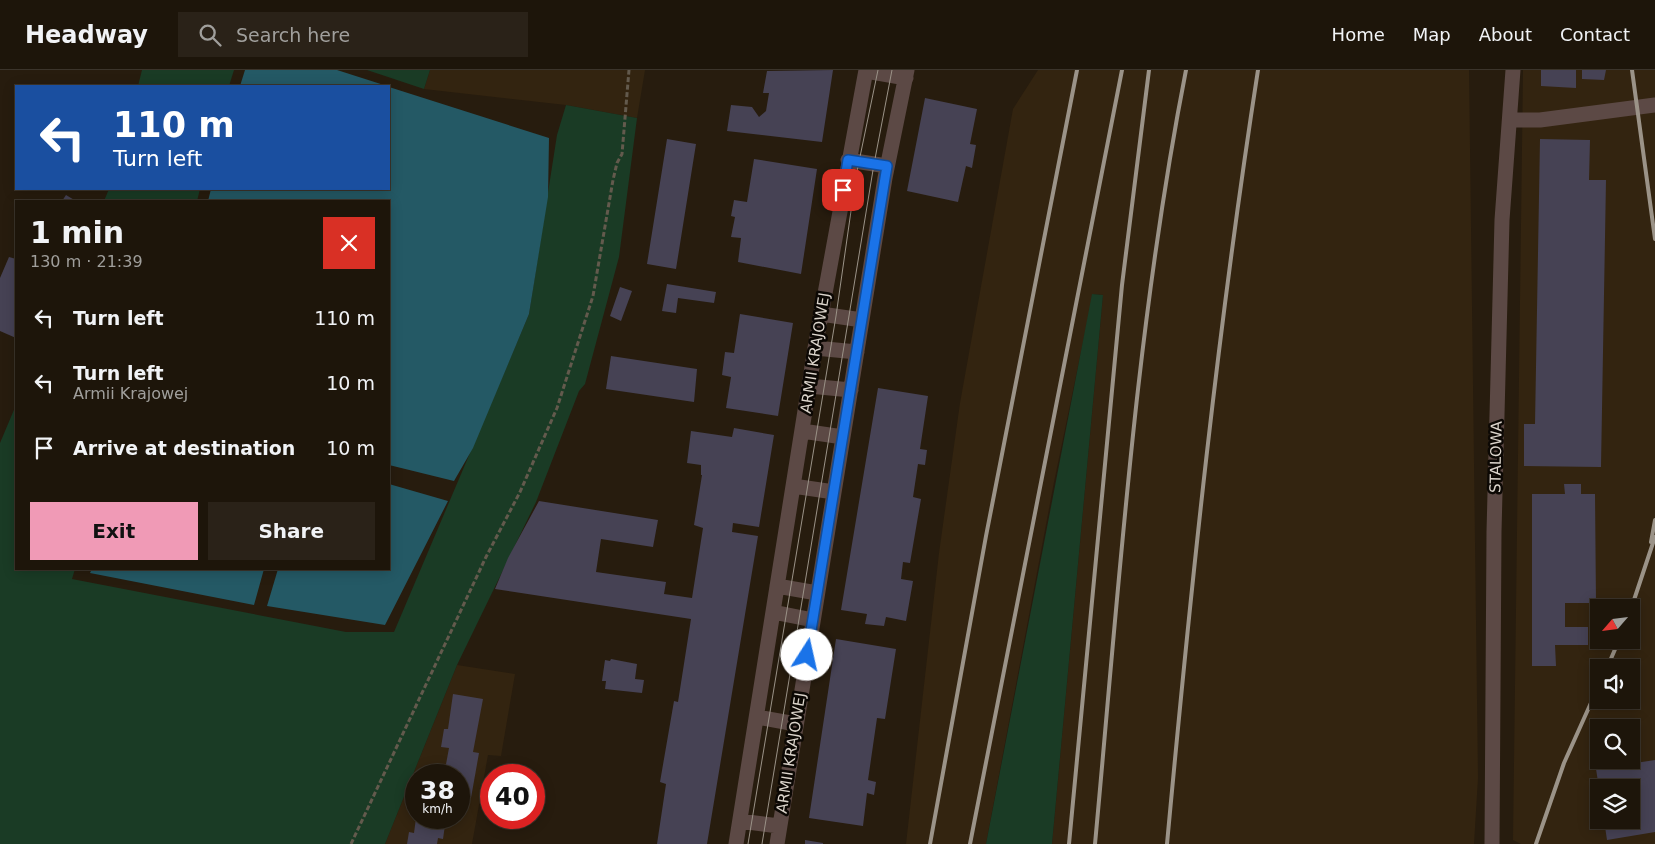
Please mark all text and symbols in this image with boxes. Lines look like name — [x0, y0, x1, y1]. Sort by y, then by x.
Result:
search box — [178, 12, 528, 57]
text: Headway — [25, 21, 148, 49]
icon: search — [196, 21, 224, 49]
text: Search here — [236, 24, 350, 46]
text: Home — [1332, 24, 1385, 45]
text: Map — [1413, 24, 1451, 45]
text: About — [1479, 24, 1532, 45]
text: Contact — [1560, 24, 1630, 45]
icon: left — [30, 105, 95, 170]
text: 110 m — [113, 105, 235, 145]
text: Turn left — [113, 146, 202, 171]
pin — [822, 169, 864, 211]
icon: arrive — [829, 176, 857, 204]
text: 1 min — [30, 215, 124, 250]
button: close — [323, 217, 375, 269]
text: 130 m · 21:39 — [30, 252, 143, 271]
street label: ARMII KRAJOWEJ — [797, 291, 833, 415]
icon: left — [30, 304, 58, 332]
text: Turn left — [73, 307, 164, 329]
text: 110 m — [314, 307, 375, 329]
text: Turn left — [73, 362, 164, 384]
icon: left — [30, 369, 58, 397]
text: 10 m — [326, 372, 375, 394]
text: Armii Krajowej — [73, 384, 188, 403]
street label: STALOWA — [1486, 420, 1506, 493]
icon: arrive — [30, 434, 58, 462]
text: Arrive at destination — [73, 437, 295, 459]
text: 10 m — [326, 437, 375, 459]
button: Exit — [30, 502, 198, 560]
button: Share — [208, 502, 375, 560]
north arrow — [1590, 599, 1640, 649]
map controls — [1590, 599, 1640, 829]
position arrow — [780, 628, 832, 680]
button: sound — [1590, 659, 1640, 709]
street label: ARMII KRAJOWEJ — [773, 691, 809, 815]
button: search — [1590, 719, 1640, 769]
speed limit sign: 40 — [480, 764, 545, 829]
text: 38 — [420, 776, 455, 805]
button: layers — [1590, 779, 1640, 829]
text: km/h — [422, 802, 453, 816]

